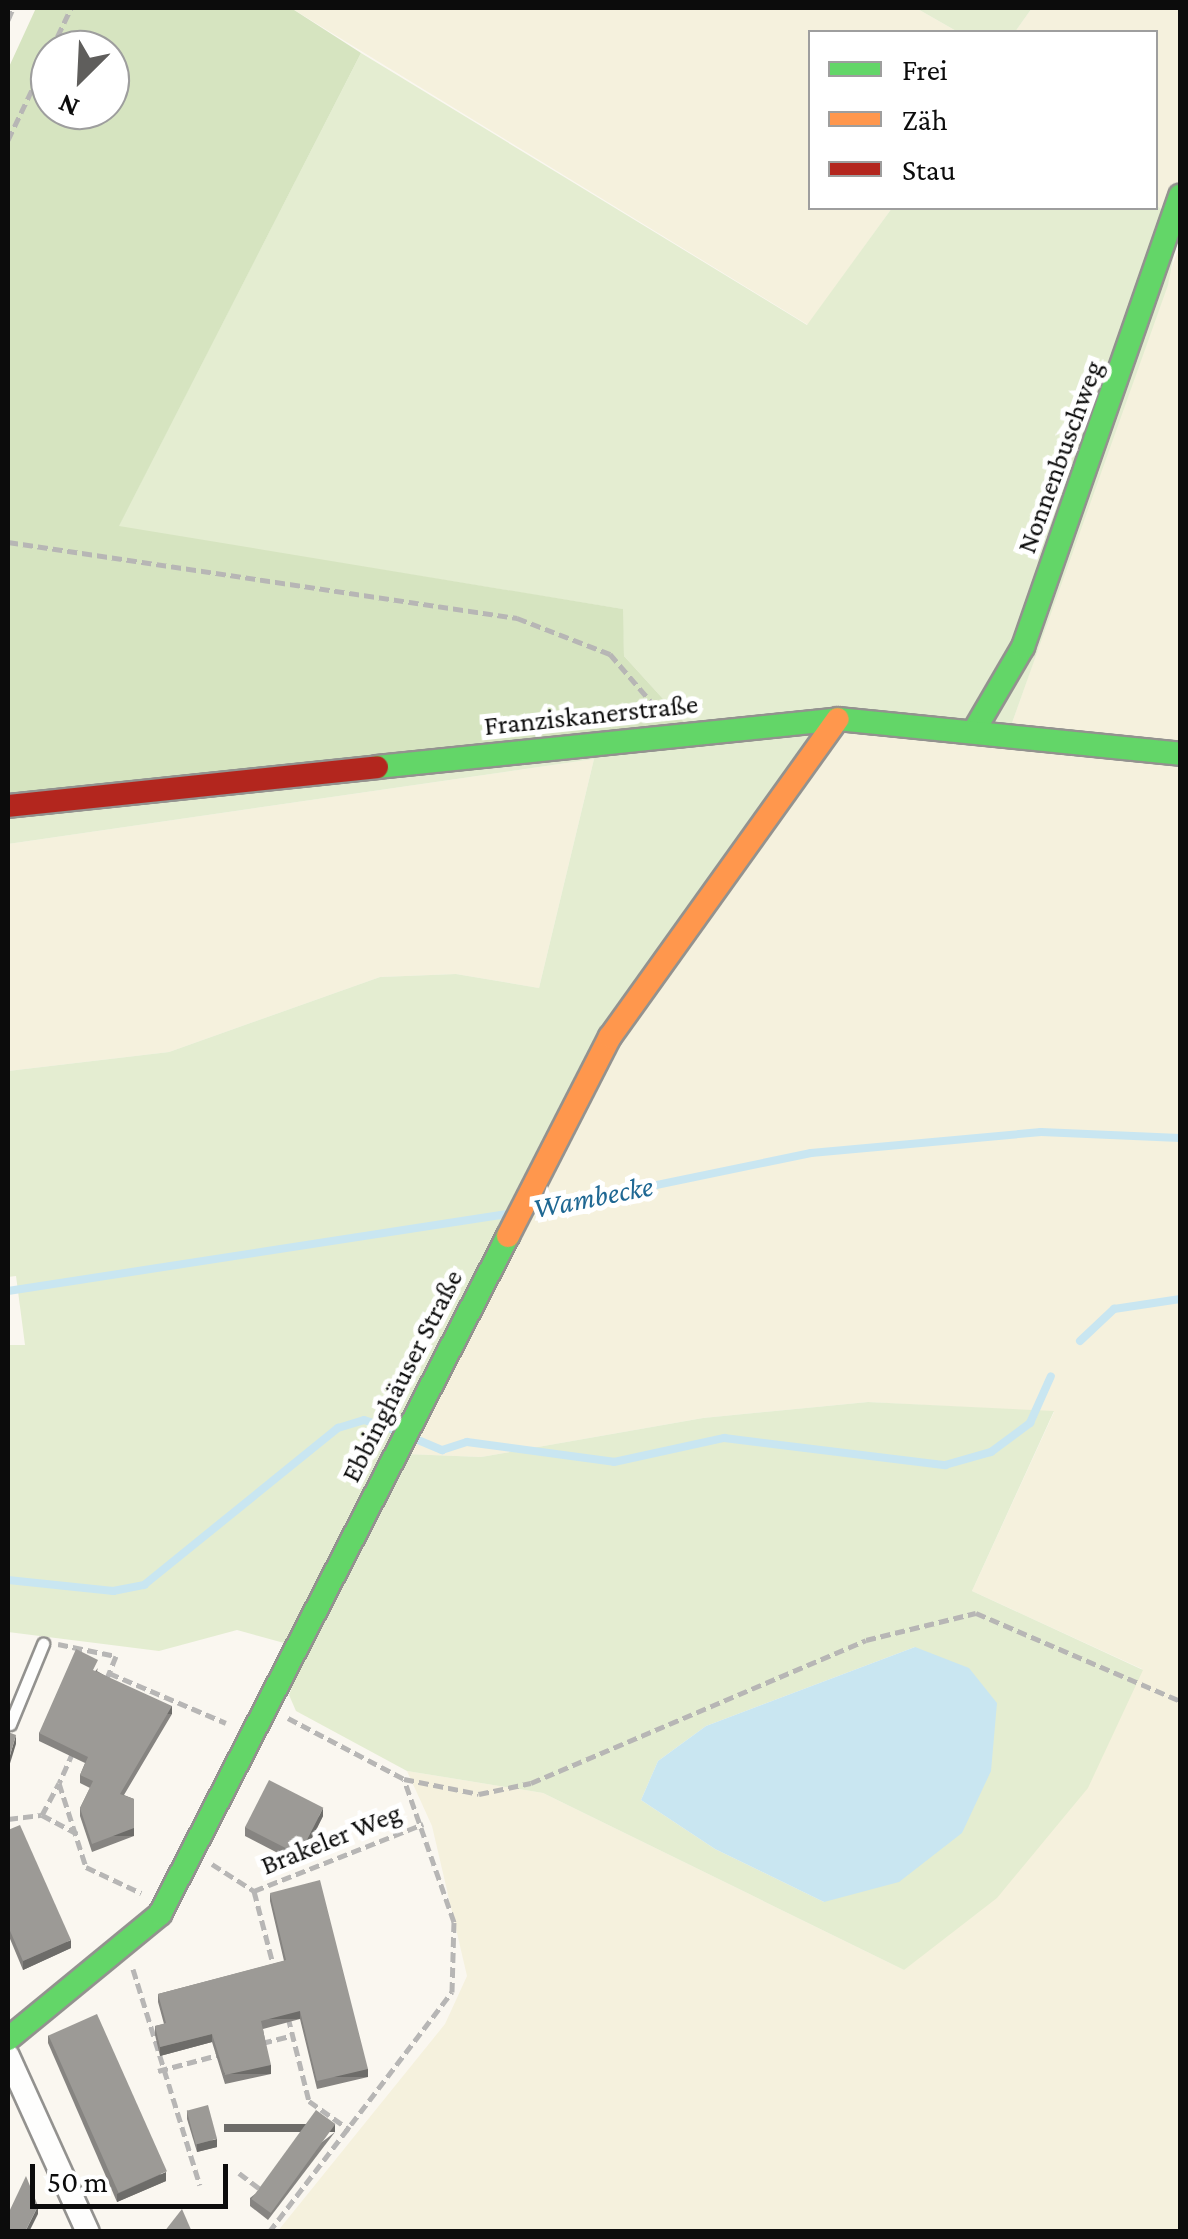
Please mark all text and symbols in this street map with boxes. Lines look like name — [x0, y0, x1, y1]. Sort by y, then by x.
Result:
north arrow — [30, 30, 130, 130]
legend — [808, 30, 1158, 210]
text: Frei — [902, 53, 948, 86]
text: N — [53, 88, 83, 124]
text: Zäh — [902, 103, 948, 136]
text: Stau — [902, 153, 956, 186]
street label: Nonnenbuschweg — [1010, 356, 1110, 558]
street label: Franziskanerstraße — [482, 687, 700, 743]
water label: Wambecke — [530, 1168, 656, 1226]
street label: Ebbinghäuser Straße — [334, 1264, 470, 1488]
street label: Brakeler Weg — [256, 1796, 406, 1882]
scale bar — [35, 2144, 232, 2206]
text: 50 m — [47, 2165, 108, 2198]

